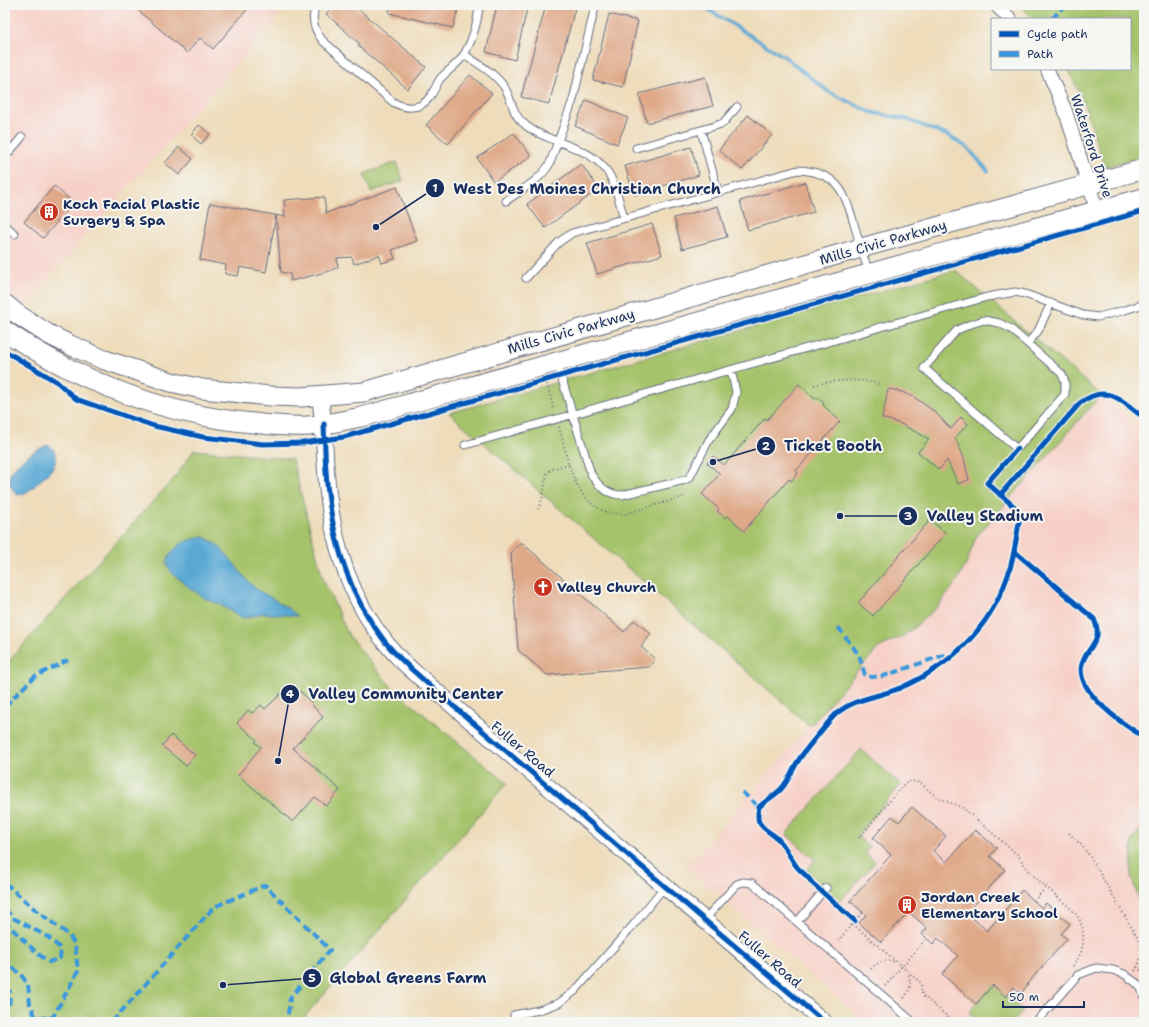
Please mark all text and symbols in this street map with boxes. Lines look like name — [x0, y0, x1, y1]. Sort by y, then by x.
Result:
legend — [991, 18, 1131, 70]
text: Cycle path — [1027, 26, 1088, 42]
text: Path — [1027, 46, 1053, 62]
street label: Waterford Drive — [1067, 92, 1117, 200]
callout: West Des Moines Christian Church — [425, 175, 729, 202]
text: West Des Moines Christian Church — [453, 179, 721, 199]
text: 1 — [432, 180, 438, 196]
place label: Koch Facial Plastic Surgery & Spa — [63, 195, 200, 229]
building icon: Koch Facial Plastic Surgery & Spa — [38, 201, 60, 223]
street label: Mills Civic Parkway — [817, 215, 949, 269]
street label: Mills Civic Parkway — [505, 304, 637, 358]
callout: Ticket Booth — [756, 432, 890, 459]
text: Ticket Booth — [784, 436, 882, 456]
text: 2 — [762, 438, 771, 454]
callout: Valley Stadium — [898, 502, 1051, 529]
text: Valley Stadium — [927, 506, 1044, 526]
text: 3 — [904, 508, 912, 524]
church icon: Valley Church — [532, 576, 554, 598]
place label: Valley Church — [557, 578, 656, 596]
callout: Valley Community Center — [280, 680, 512, 707]
text: Valley Community Center — [308, 684, 504, 704]
text: 4 — [286, 686, 295, 702]
street label: Fuller Road — [487, 717, 559, 781]
place label: Jordan Creek Elementary School — [921, 888, 1058, 922]
building icon: Jordan Creek Elementary School — [896, 894, 918, 916]
street label: Fuller Road — [735, 927, 805, 991]
callout: Global Greens Farm — [302, 964, 495, 991]
text: Global Greens Farm — [330, 968, 487, 988]
text: 5 — [308, 970, 316, 986]
scale bar — [1003, 983, 1084, 1009]
text: 50 m — [1009, 989, 1039, 1005]

